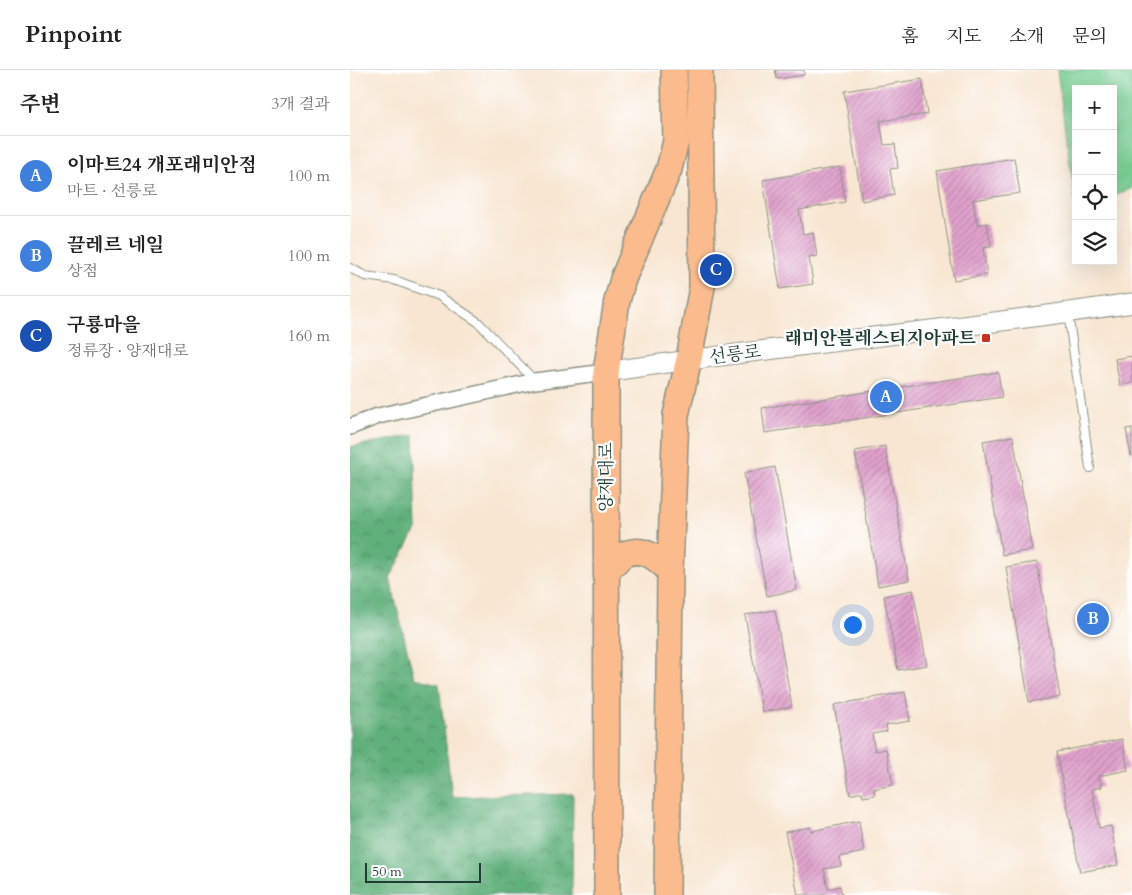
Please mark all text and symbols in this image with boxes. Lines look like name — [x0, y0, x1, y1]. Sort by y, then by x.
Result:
text: Pinpoint — [25, 18, 122, 51]
text: 홈 — [901, 24, 919, 49]
text: 지도 — [947, 24, 981, 49]
text: 소개 — [1009, 24, 1044, 49]
text: 문의 — [1072, 24, 1107, 49]
map controls — [1072, 85, 1117, 265]
button: + — [1072, 85, 1117, 130]
text: 주변 — [20, 90, 61, 119]
text: 3개 결과 — [271, 93, 330, 115]
button: − — [1072, 130, 1117, 175]
text: 이마트24 개포래미안점 — [67, 152, 257, 178]
text: A — [30, 165, 42, 187]
text: 100 m — [288, 165, 330, 187]
button: locate — [1072, 175, 1117, 220]
text: 마트 · 선릉로 — [67, 180, 157, 202]
button: layers — [1072, 220, 1117, 265]
text: 끌레르 네일 — [67, 232, 164, 258]
text: B — [30, 245, 42, 267]
text: 100 m — [288, 245, 330, 267]
pin: C — [700, 251, 732, 289]
text: 상점 — [67, 260, 98, 282]
text: 구룡마을 — [67, 312, 140, 338]
text: C — [30, 325, 42, 347]
text: 160 m — [288, 325, 330, 347]
place label: 래미안블레스티지아파트 — [785, 326, 977, 351]
marker: 래미안블레스티지아파트 — [980, 332, 992, 344]
street label: 선릉로 — [708, 339, 762, 370]
text: 정류장 · 양재대로 — [67, 340, 188, 362]
pin: A — [870, 378, 902, 416]
street label: 양재대로 — [594, 442, 619, 512]
pin: B — [1077, 600, 1109, 638]
your location — [840, 612, 866, 638]
scale bar — [365, 860, 481, 883]
text: 50 m — [372, 862, 402, 881]

